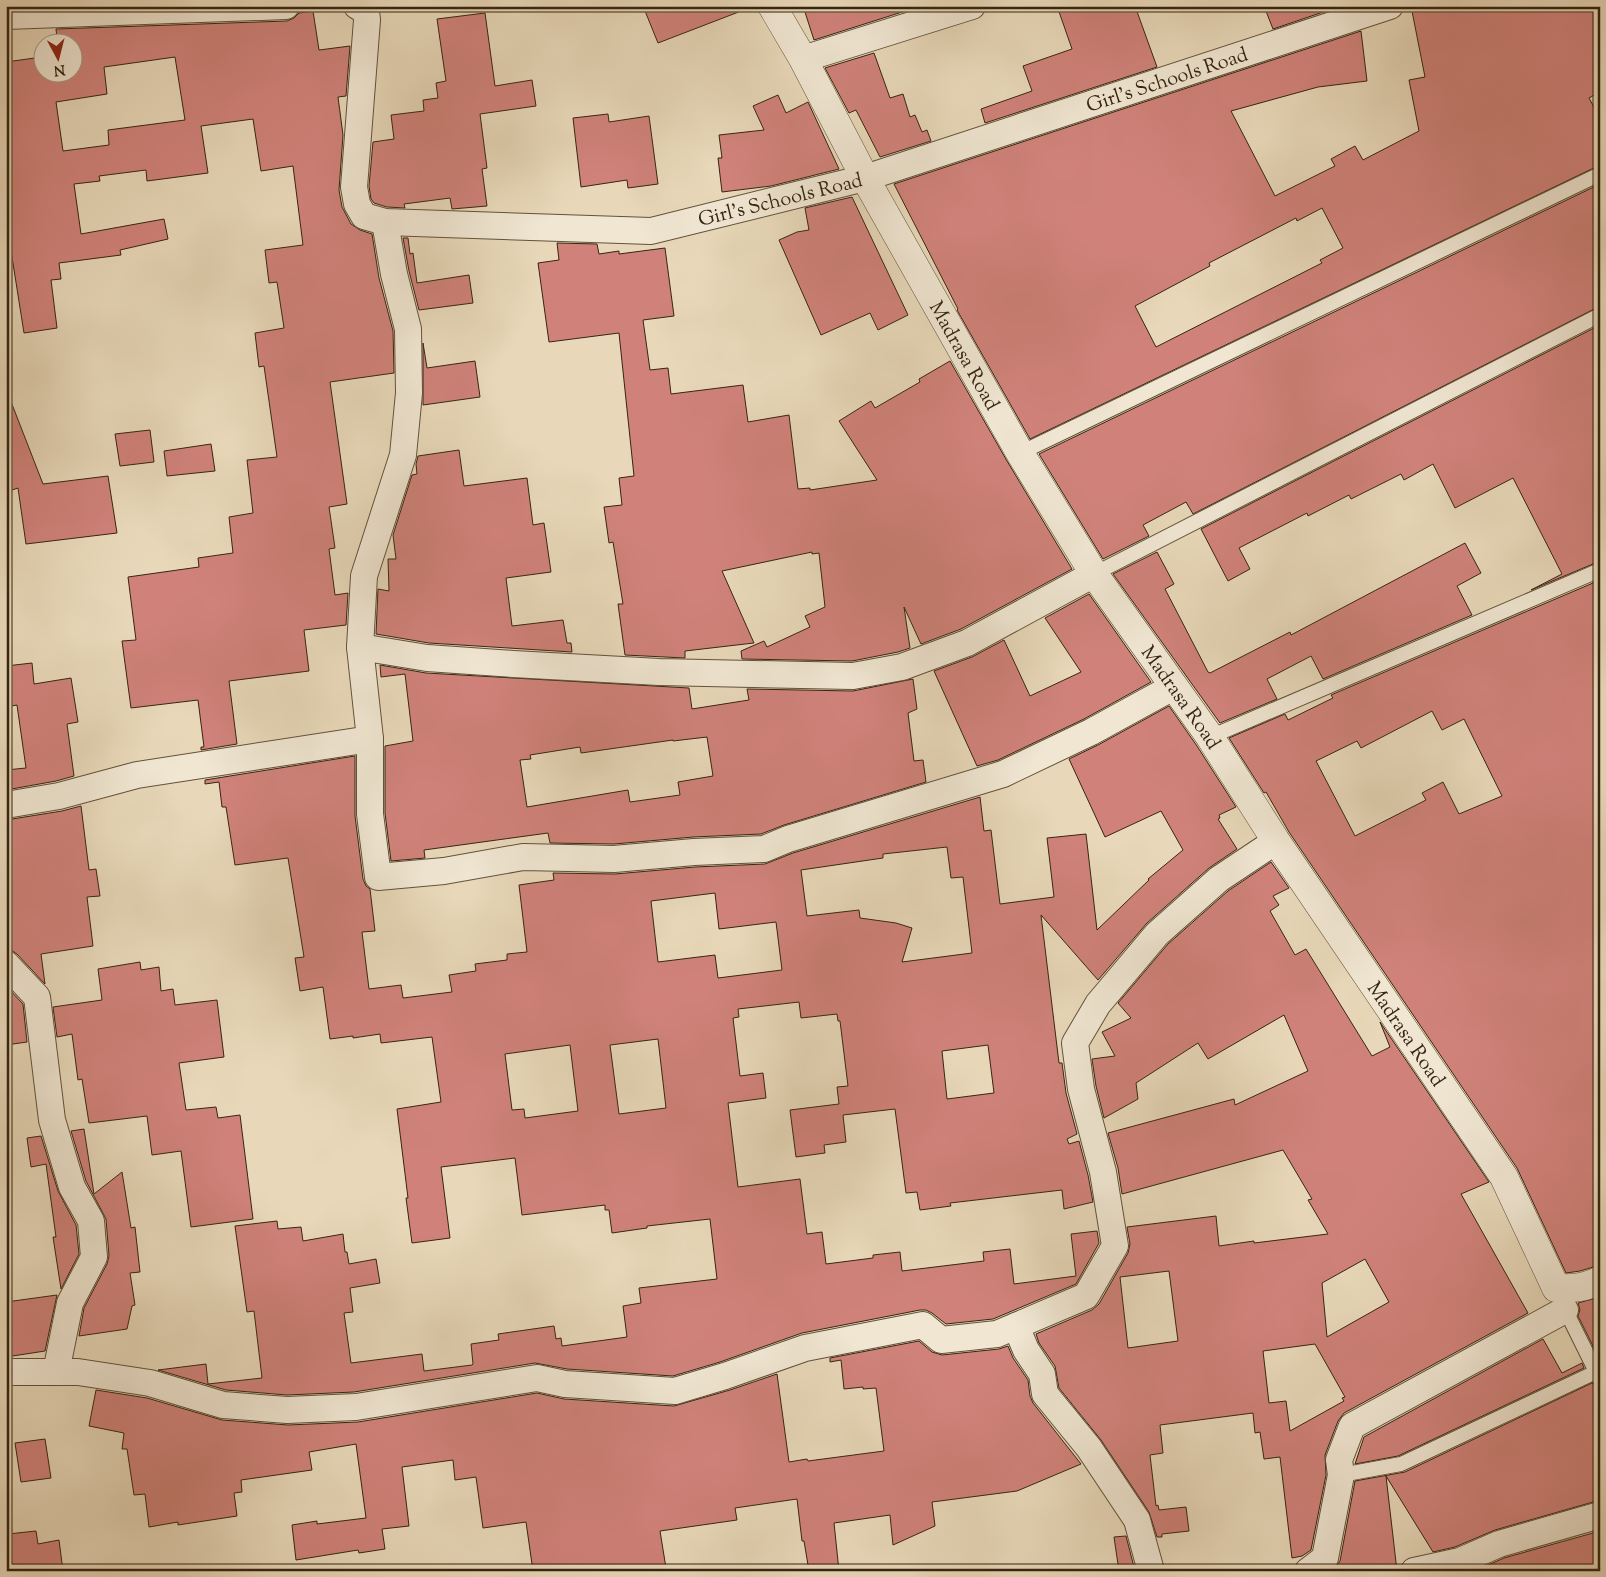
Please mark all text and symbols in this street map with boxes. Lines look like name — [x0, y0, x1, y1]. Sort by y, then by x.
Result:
north arrow — [32, 32, 82, 82]
street label: Girl's Schools Road — [1083, 42, 1252, 122]
text: N — [53, 58, 66, 80]
street label: Girl's Schools Road — [695, 167, 866, 236]
street label: Madrasa Road — [920, 296, 1005, 417]
street label: Madrasa Road — [1132, 640, 1226, 756]
street label: Madrasa Road — [1358, 976, 1451, 1093]

